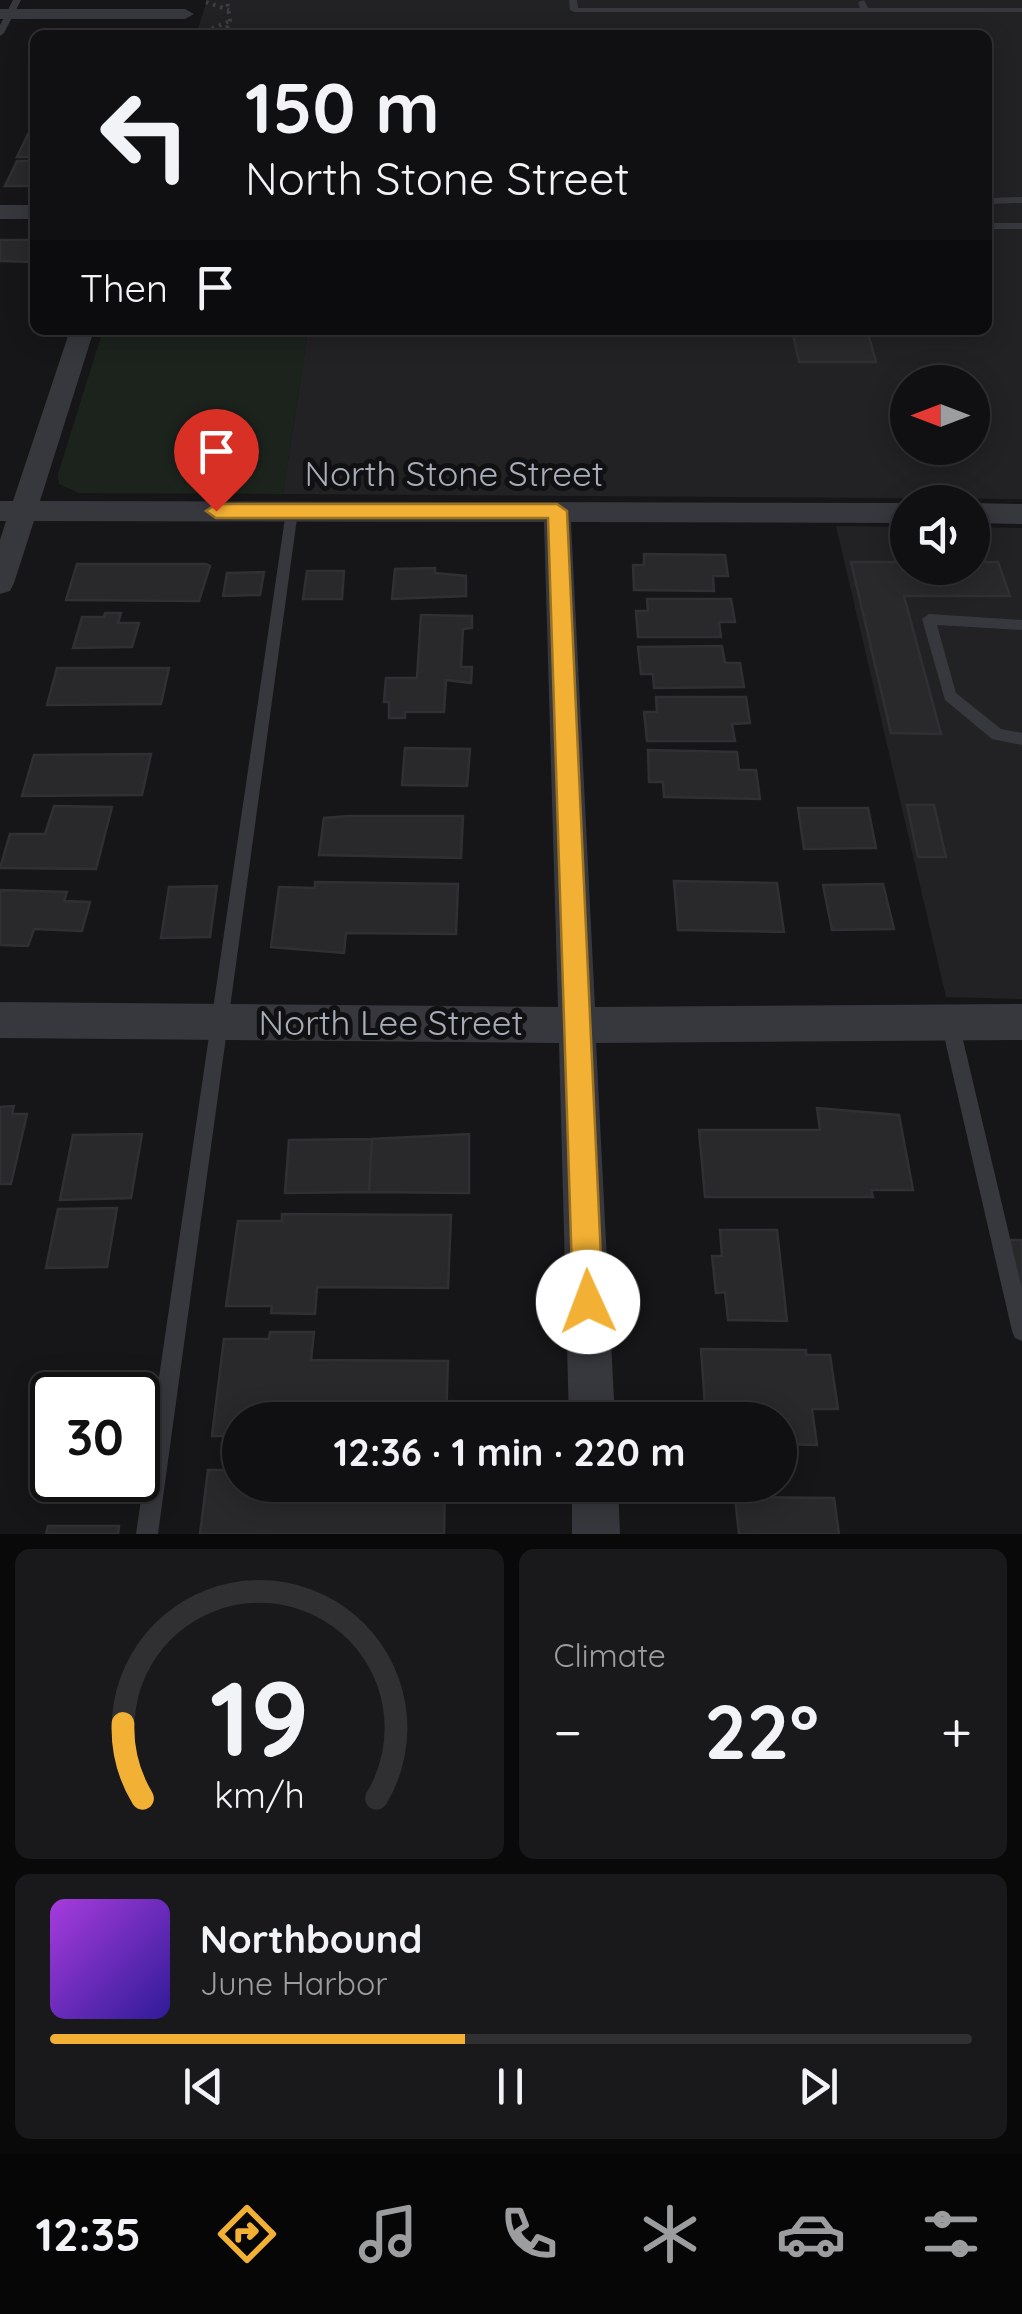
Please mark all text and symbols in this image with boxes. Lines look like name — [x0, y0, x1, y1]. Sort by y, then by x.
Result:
text: 150 m — [245, 63, 440, 151]
icon: left — [80, 70, 210, 200]
text: North Stone Street — [245, 150, 630, 206]
icon: arrive — [188, 260, 243, 315]
text: Then — [80, 264, 168, 312]
north arrow — [890, 365, 990, 465]
map controls — [890, 365, 990, 585]
pin — [174, 409, 259, 512]
icon: arrive — [189, 424, 244, 479]
street label: North Stone Street — [304, 451, 604, 495]
button: sound — [890, 485, 990, 585]
street label: North Lee Street — [259, 1000, 523, 1044]
position arrow — [536, 1250, 640, 1354]
speed limit sign: 30 — [30, 1372, 160, 1502]
text: 12:36 · 1 min · 220 m — [334, 1428, 685, 1476]
text: Climate — [554, 1635, 666, 1675]
text: 19 — [209, 1652, 309, 1782]
text: 22° — [704, 1684, 819, 1778]
text: − — [554, 1697, 582, 1766]
text: + — [941, 1697, 972, 1766]
text: km/h — [214, 1772, 305, 1817]
text: Northbound — [200, 1915, 422, 1963]
text: June Harbor — [200, 1963, 388, 2003]
icon: previous — [176, 2059, 231, 2114]
icon: pause — [483, 2059, 538, 2114]
icon: next — [791, 2059, 846, 2114]
icon: directions — [212, 2199, 282, 2269]
icon: music — [353, 2199, 423, 2269]
icon: phone — [494, 2199, 564, 2269]
icon: climate — [635, 2199, 705, 2269]
icon: car — [776, 2199, 846, 2269]
icon: filters — [916, 2199, 986, 2269]
text: 12:35 — [35, 2206, 141, 2262]

